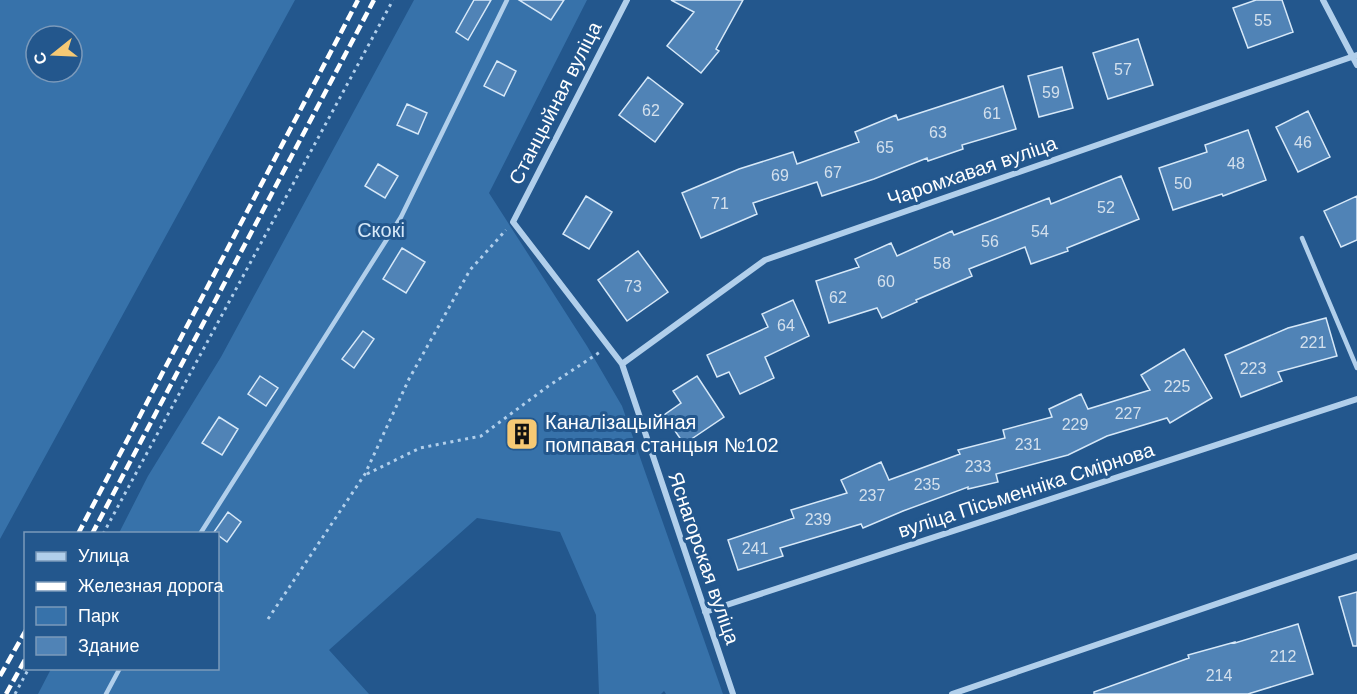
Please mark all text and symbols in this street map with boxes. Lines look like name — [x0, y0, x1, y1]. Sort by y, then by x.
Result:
house number: 55 — [1254, 12, 1272, 29]
street label: Станцыйная вуліца — [504, 17, 606, 188]
north arrow — [24, 24, 84, 84]
text: С — [30, 50, 50, 67]
house number: 57 — [1114, 61, 1132, 78]
house number: 59 — [1042, 84, 1060, 101]
house number: 62 — [642, 102, 660, 119]
house number: 61 — [983, 105, 1001, 122]
house number: 63 — [929, 124, 947, 141]
street label: Чаромхавая вуліца — [884, 131, 1060, 210]
house number: 46 — [1294, 134, 1312, 151]
house number: 65 — [876, 139, 894, 156]
house number: 48 — [1227, 155, 1245, 172]
house number: 67 — [824, 164, 842, 181]
house number: 69 — [771, 167, 789, 184]
house number: 50 — [1174, 175, 1192, 192]
house number: 71 — [711, 195, 729, 212]
house number: 52 — [1097, 199, 1115, 216]
park label: Скокі — [357, 219, 405, 241]
house number: 54 — [1031, 223, 1049, 240]
house number: 56 — [981, 233, 999, 250]
house number: 58 — [933, 255, 951, 272]
house number: 60 — [877, 273, 895, 290]
house number: 73 — [624, 278, 642, 295]
house number: 62 — [829, 289, 847, 306]
house number: 64 — [777, 317, 795, 334]
house number: 221 — [1300, 334, 1326, 351]
house number: 223 — [1240, 360, 1266, 377]
house number: 225 — [1164, 378, 1190, 395]
house number: 227 — [1115, 405, 1141, 422]
place label: Каналізацыйная помпавая станцыя №102 — [545, 411, 779, 456]
building icon: Каналізацыйная помпавая станцыя №102 — [504, 416, 540, 452]
house number: 229 — [1062, 416, 1088, 433]
house number: 231 — [1015, 436, 1041, 453]
street label: вуліца Пісьменніка Смірнова — [895, 438, 1158, 542]
house number: 233 — [965, 458, 991, 475]
street label: Яснагорская вуліца — [664, 469, 744, 648]
house number: 235 — [914, 476, 940, 493]
house number: 237 — [859, 487, 885, 504]
house number: 239 — [805, 511, 831, 528]
legend — [24, 532, 219, 670]
house number: 241 — [742, 540, 768, 557]
text: Улица — [78, 546, 130, 566]
text: Железная дорога — [78, 576, 225, 596]
text: Парк — [78, 606, 119, 626]
text: Здание — [78, 636, 139, 656]
house number: 212 — [1270, 648, 1296, 665]
house number: 214 — [1206, 667, 1232, 684]

